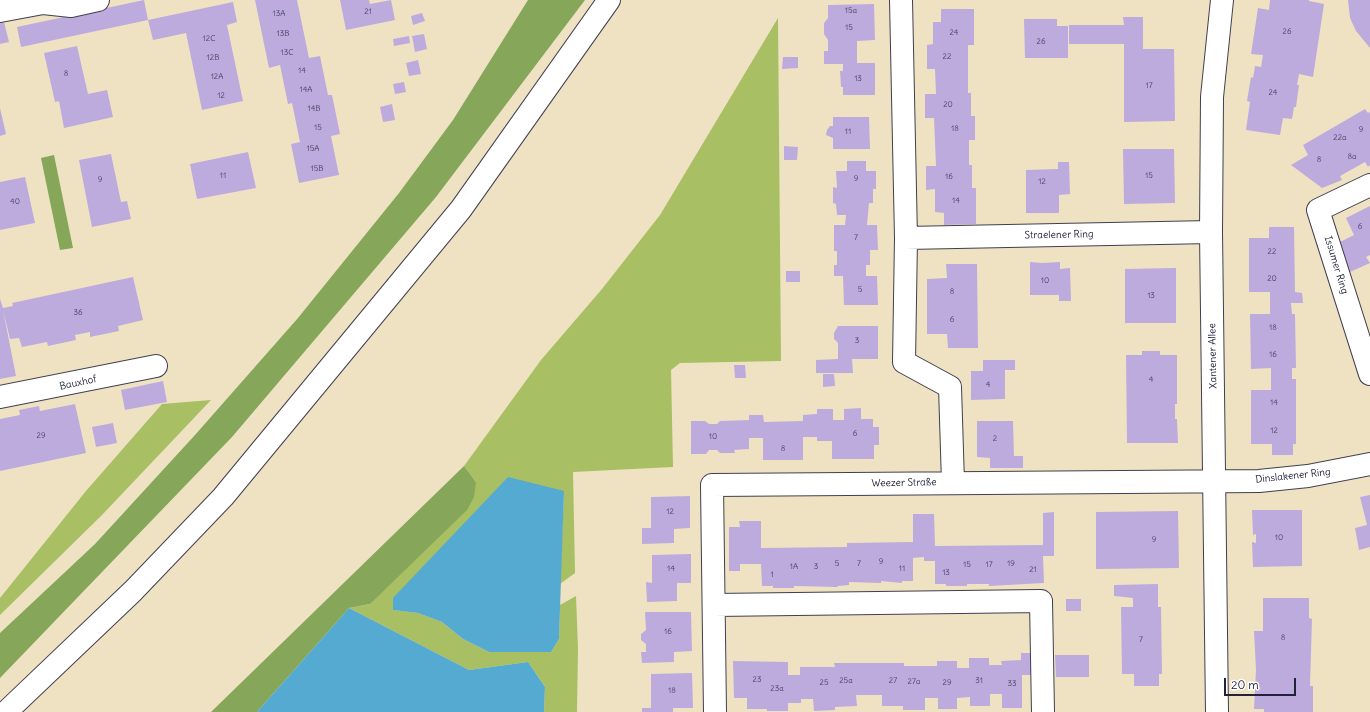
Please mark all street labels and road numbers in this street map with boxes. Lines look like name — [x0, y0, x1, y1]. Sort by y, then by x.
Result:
street label: Straelener Ring — [1024, 228, 1094, 242]
street label: Issumer Ring — [1322, 235, 1350, 295]
street label: Xantener Allee — [1206, 323, 1220, 389]
street label: Bauxhof — [58, 373, 98, 393]
street label: Dinslakener Ring — [1255, 466, 1331, 486]
street label: Weezer Straße — [871, 476, 937, 490]

